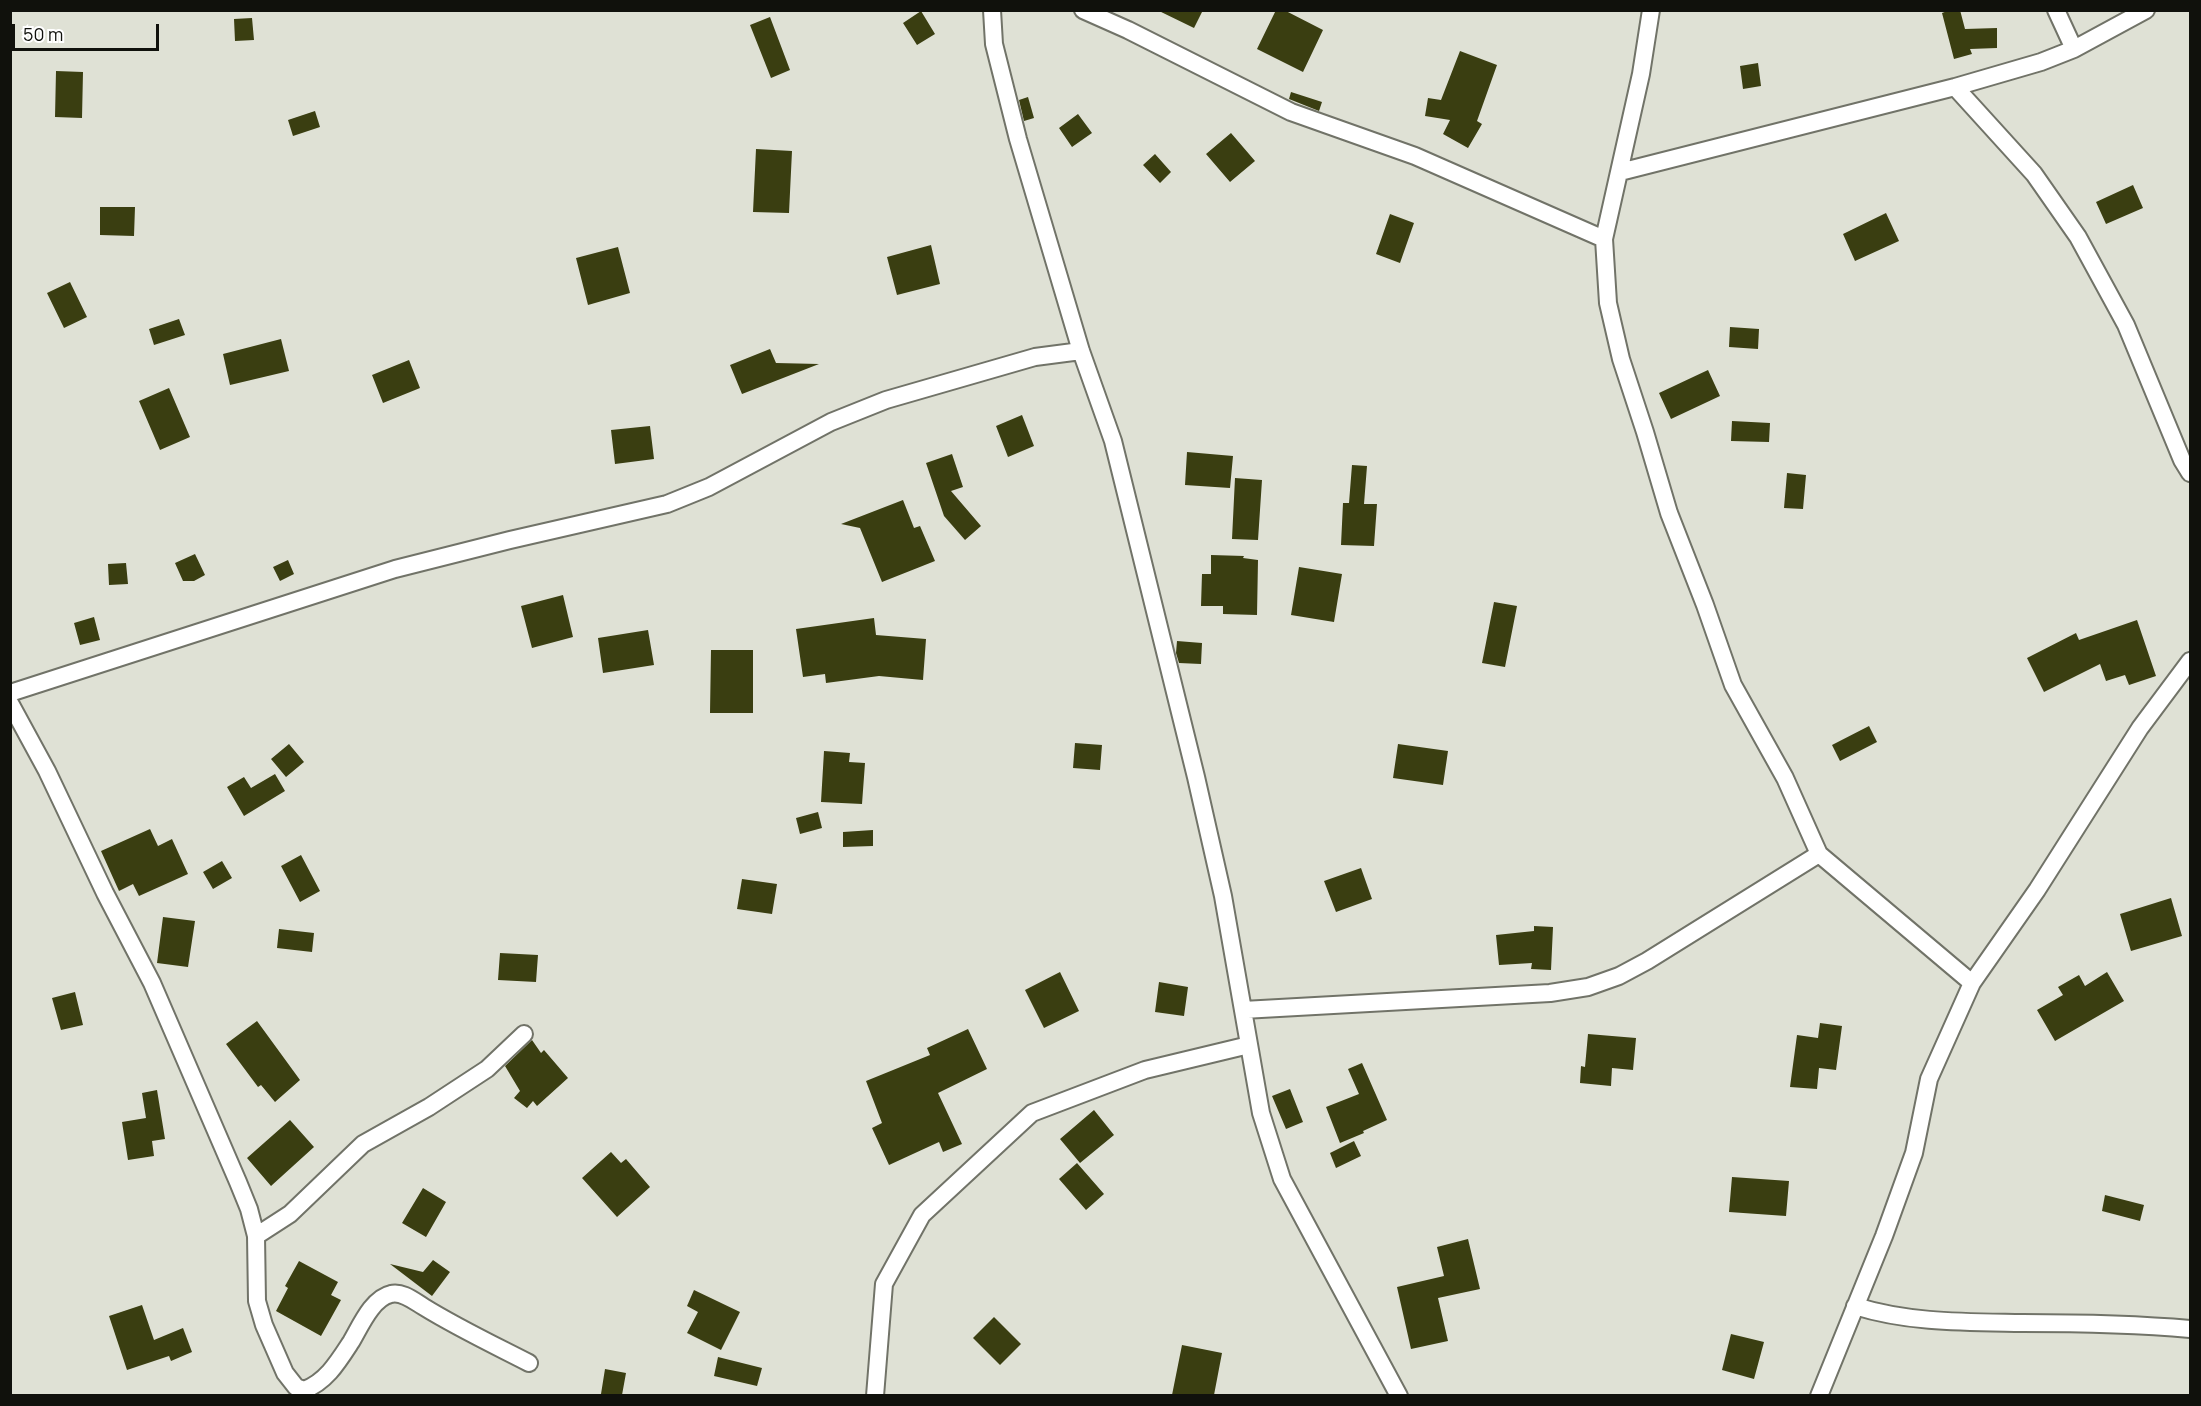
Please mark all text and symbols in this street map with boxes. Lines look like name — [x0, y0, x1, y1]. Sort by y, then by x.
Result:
scale bar — [15, 12, 162, 50]
text: 50 m — [23, 22, 63, 46]

